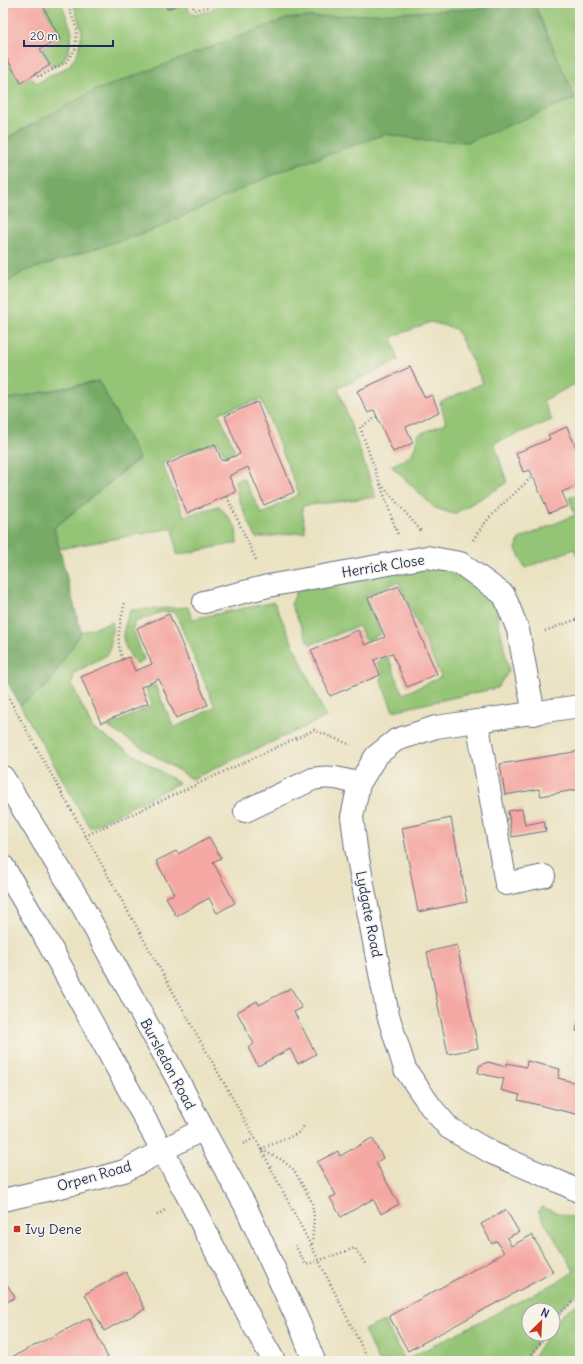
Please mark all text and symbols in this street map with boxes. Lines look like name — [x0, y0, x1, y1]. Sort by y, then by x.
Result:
scale bar — [24, 22, 113, 48]
text: 20 m — [30, 28, 58, 43]
street label: Herrick Close — [340, 551, 426, 581]
street label: Lydgate Road — [352, 869, 386, 959]
street label: Bursledon Road — [136, 1015, 200, 1113]
street label: Orpen Road — [55, 1157, 133, 1195]
place label: Ivy Dene — [25, 1220, 82, 1238]
marker: Ivy Dene — [12, 1224, 22, 1234]
north arrow — [521, 1302, 561, 1342]
text: N — [539, 1305, 551, 1321]

